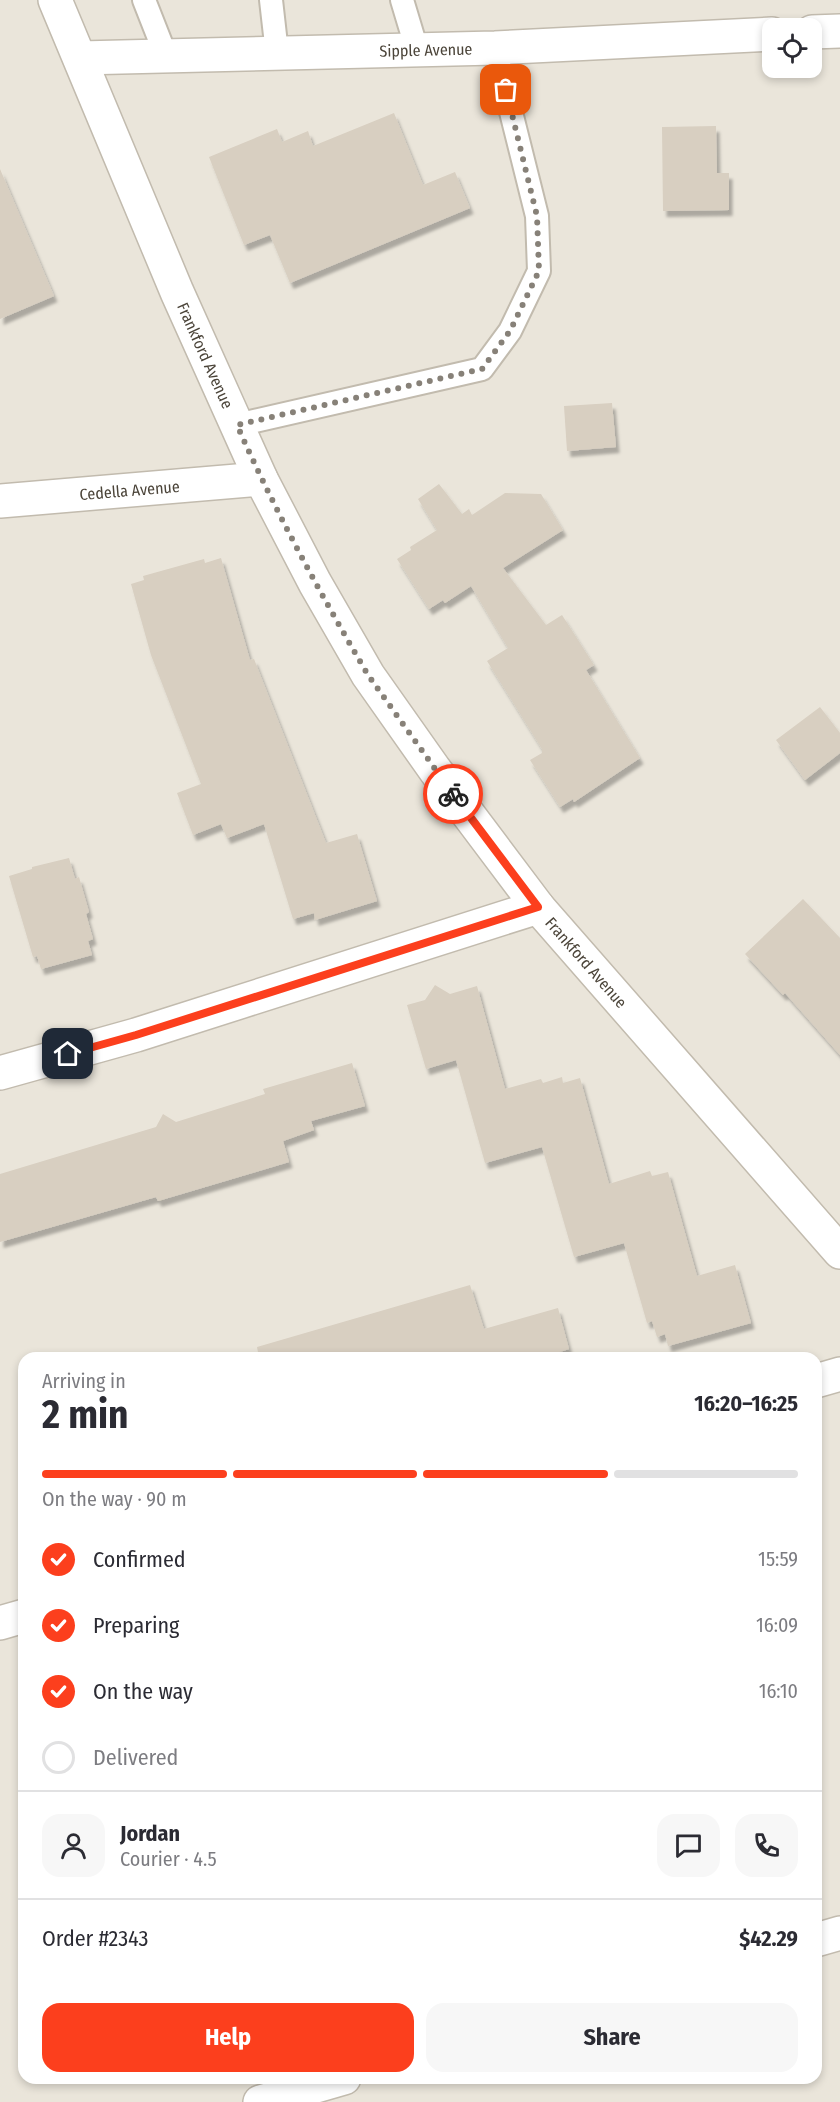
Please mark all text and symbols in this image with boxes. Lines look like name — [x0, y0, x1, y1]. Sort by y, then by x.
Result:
map controls — [762, 18, 822, 78]
button: locate — [762, 18, 822, 78]
street label: Sipple Avenue — [379, 40, 473, 61]
pin — [480, 64, 531, 115]
icon: bag — [489, 73, 522, 106]
street label: Frankford Avenue — [173, 300, 237, 412]
street label: Cedella Avenue — [79, 477, 180, 504]
courier — [423, 764, 483, 824]
icon: bike — [437, 778, 470, 811]
street label: Frankford Avenue — [541, 913, 631, 1012]
pin — [42, 1028, 93, 1079]
icon: home — [51, 1037, 84, 1070]
text: Arriving in — [42, 1369, 126, 1393]
text: 16:20–16:25 — [694, 1390, 798, 1417]
text: 2 min — [42, 1392, 128, 1438]
text: On the way · 90 m — [42, 1487, 187, 1511]
icon: check — [42, 1543, 75, 1576]
text: Confirmed — [93, 1546, 186, 1573]
text: 15:59 — [758, 1547, 798, 1571]
icon: check — [42, 1609, 75, 1642]
text: Preparing — [93, 1612, 179, 1639]
text: 16:09 — [756, 1613, 798, 1637]
icon: check — [42, 1675, 75, 1708]
text: On the way — [93, 1678, 193, 1705]
text: 16:10 — [759, 1679, 798, 1703]
text: Delivered — [93, 1744, 178, 1771]
button: person — [42, 1814, 105, 1877]
button: chat — [657, 1814, 720, 1877]
button: phone — [735, 1814, 798, 1877]
text: Jordan — [120, 1820, 180, 1847]
text: Courier · 4.5 — [120, 1847, 217, 1871]
text: Order #2343 — [42, 1925, 148, 1952]
text: $42.29 — [739, 1925, 798, 1952]
button: Help — [42, 2003, 414, 2072]
button: Share — [426, 2003, 798, 2072]

